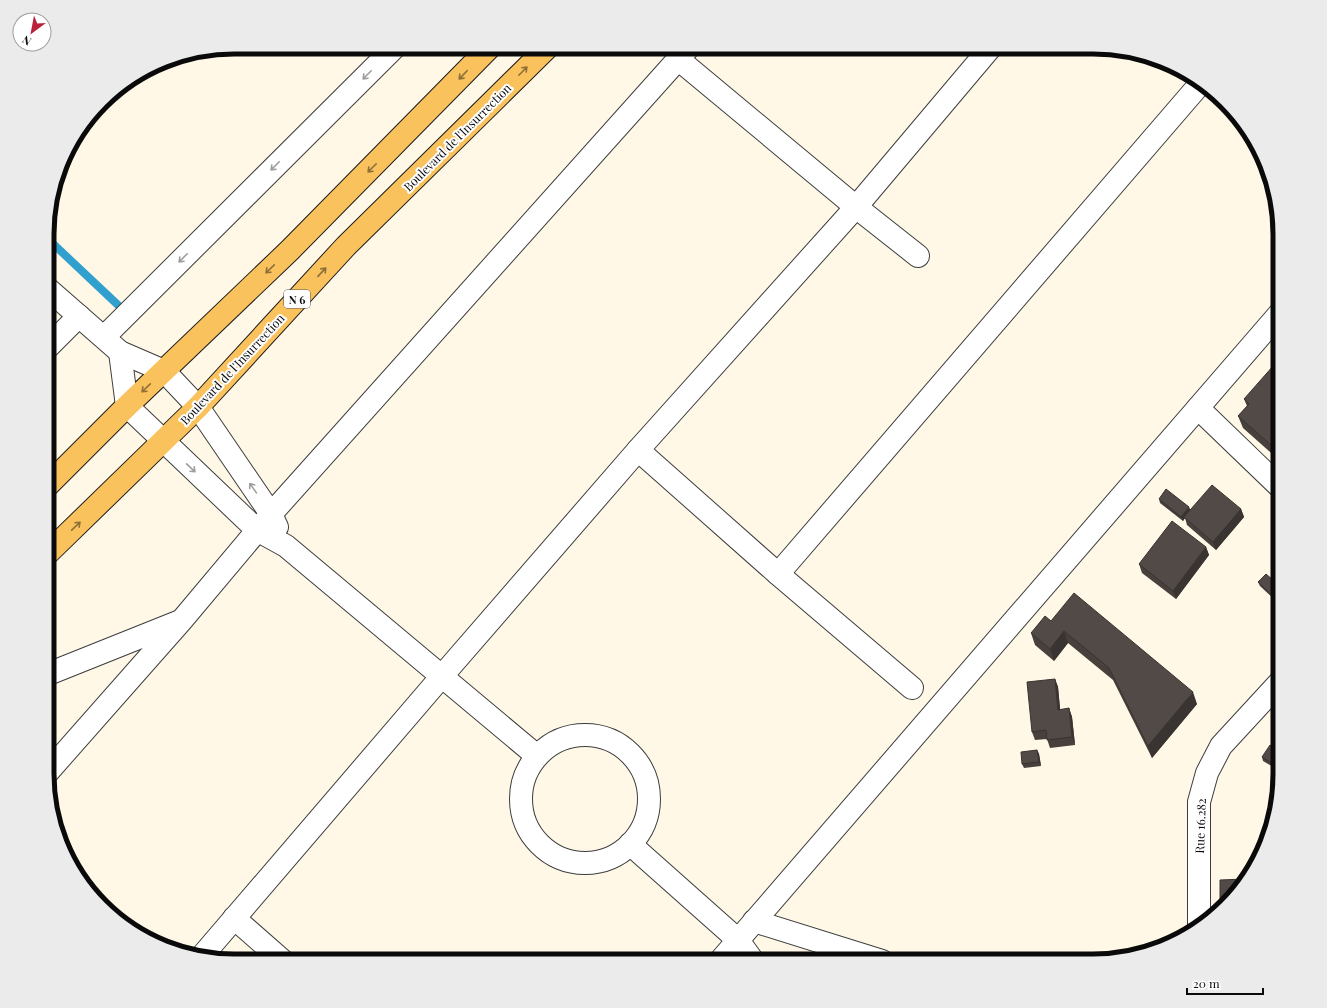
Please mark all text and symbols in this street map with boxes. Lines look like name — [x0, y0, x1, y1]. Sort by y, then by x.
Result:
north arrow — [12, 12, 52, 52]
text: N — [19, 32, 34, 49]
one-way arrow — [518, 67, 528, 76]
one-way arrow — [362, 70, 372, 80]
one-way arrow — [458, 70, 468, 80]
street label: Boulevard de l'Insurrection — [400, 80, 514, 194]
one-way arrow — [270, 161, 280, 171]
one-way arrow — [367, 163, 377, 173]
one-way arrow — [178, 253, 188, 263]
one-way arrow — [265, 265, 275, 274]
one-way arrow — [317, 267, 327, 277]
road number: N 6 — [284, 290, 310, 308]
street label: Boulevard de l'Insurrection — [176, 310, 288, 428]
one-way arrow — [141, 383, 151, 393]
one-way arrow — [186, 463, 196, 473]
one-way arrow — [249, 483, 257, 494]
one-way arrow — [71, 521, 81, 531]
street label: Rue 16.282 — [1191, 798, 1209, 854]
scale bar — [1187, 970, 1263, 996]
text: 20 m — [1193, 975, 1220, 991]

